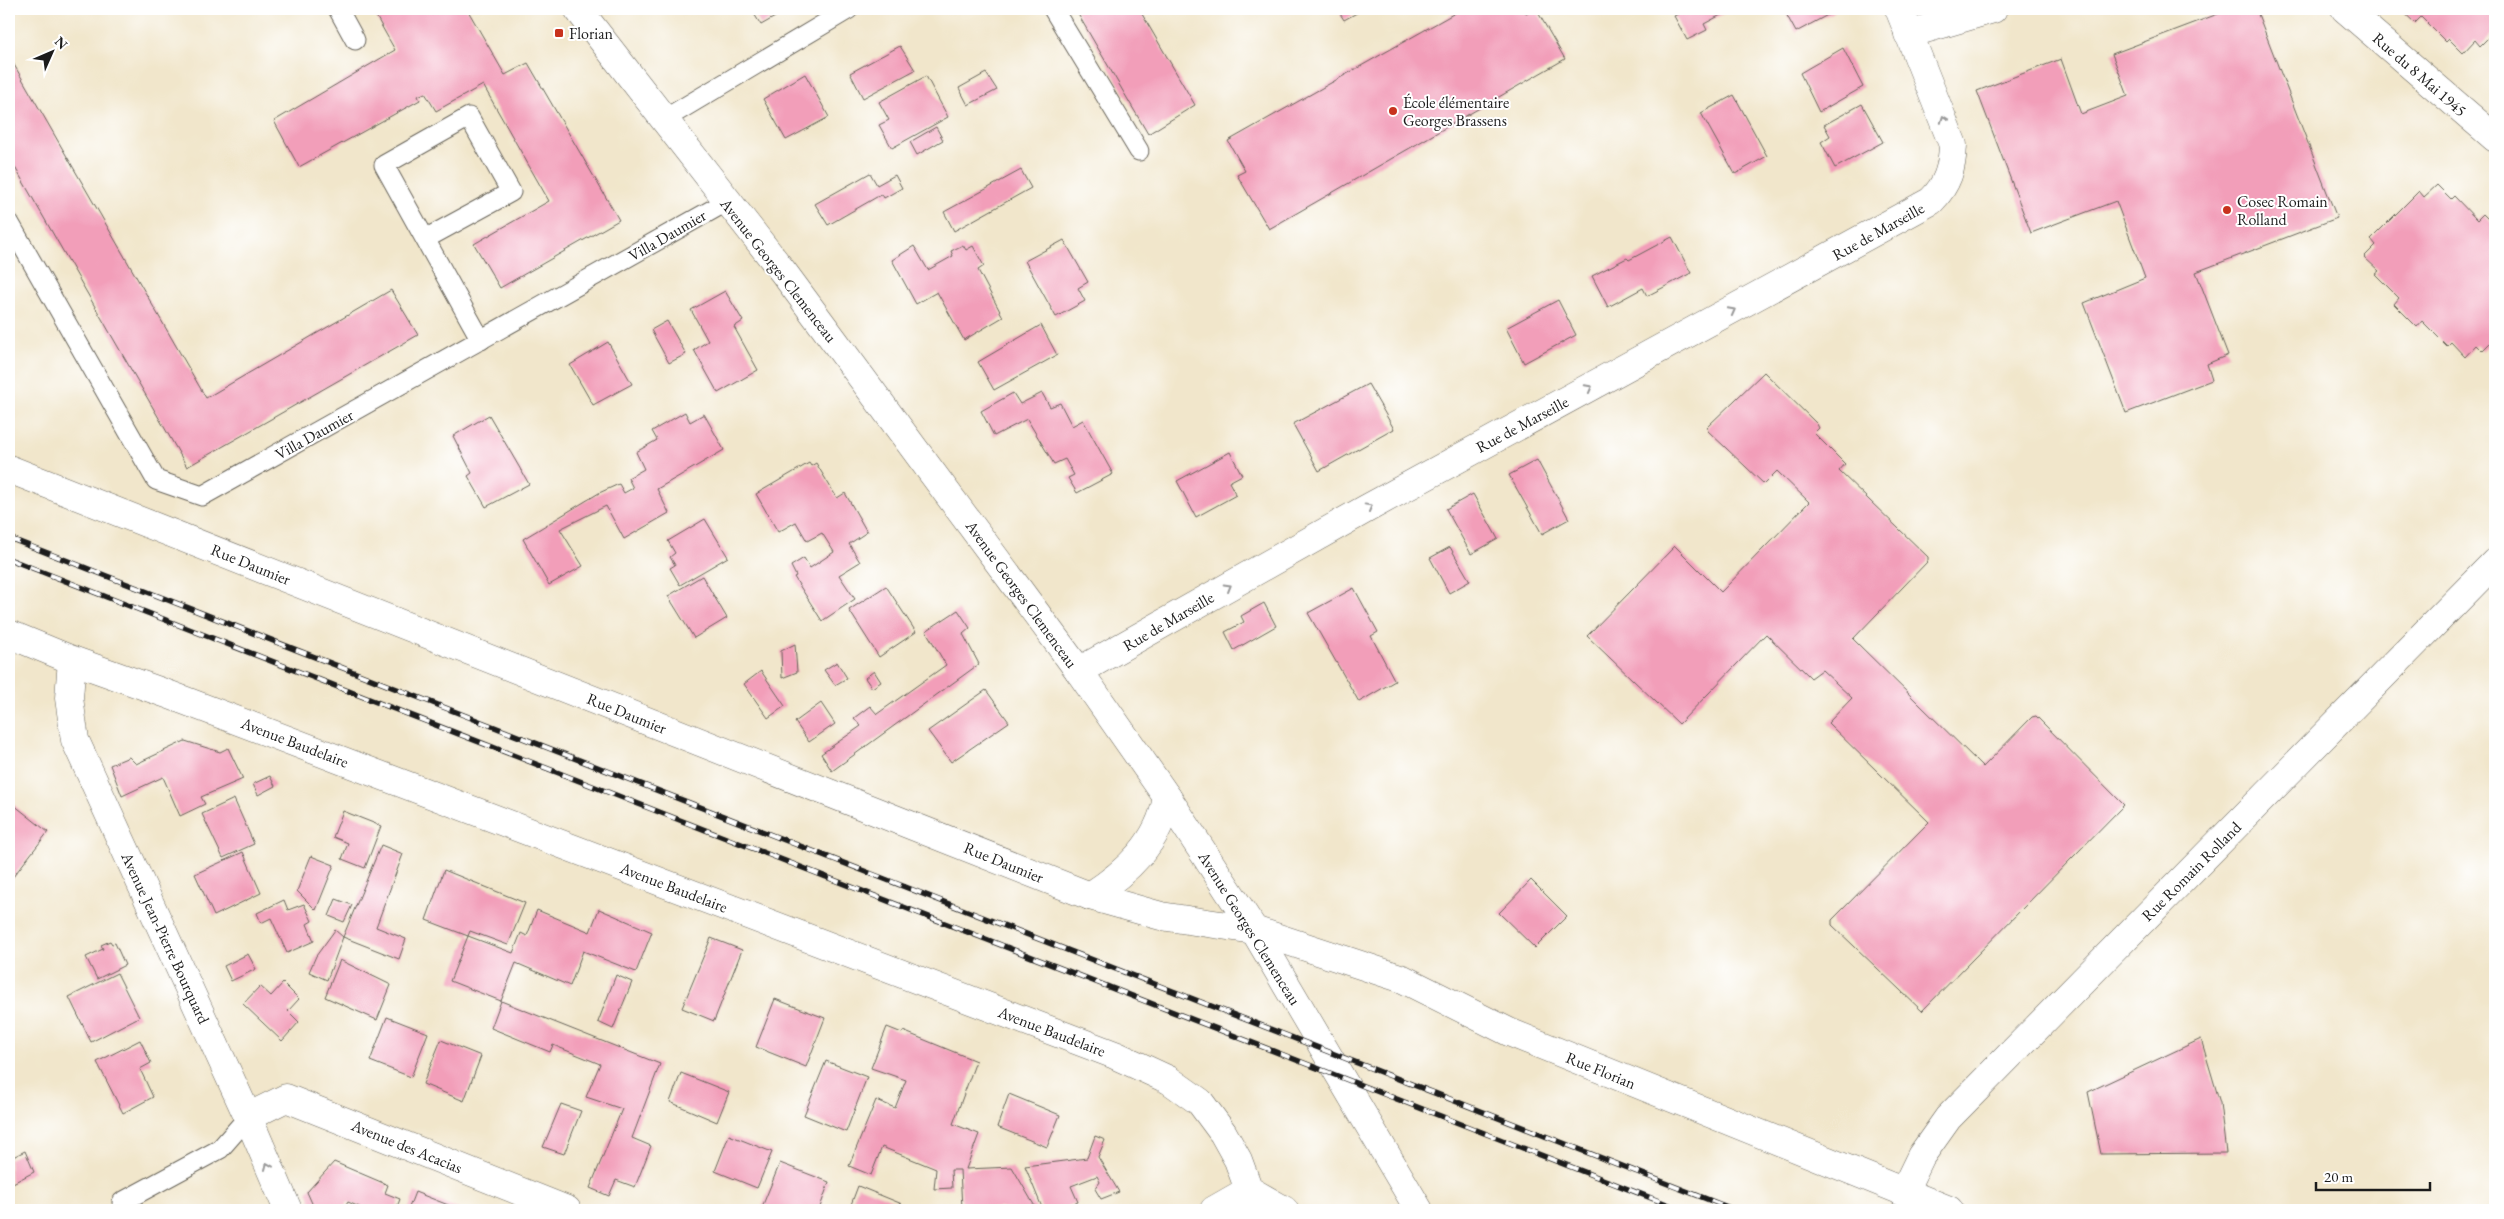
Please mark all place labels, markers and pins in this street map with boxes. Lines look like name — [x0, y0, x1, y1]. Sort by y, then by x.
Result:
place label: Florian — [569, 23, 614, 44]
marker: Florian — [553, 27, 565, 39]
place label: École élémentaire Georges Brassens — [1403, 92, 1509, 131]
marker: École élémentaire Georges Brassens — [1387, 105, 1399, 117]
place label: Cosec Romain Rolland — [2237, 191, 2328, 230]
marker: Cosec Romain Rolland — [2221, 204, 2233, 216]

